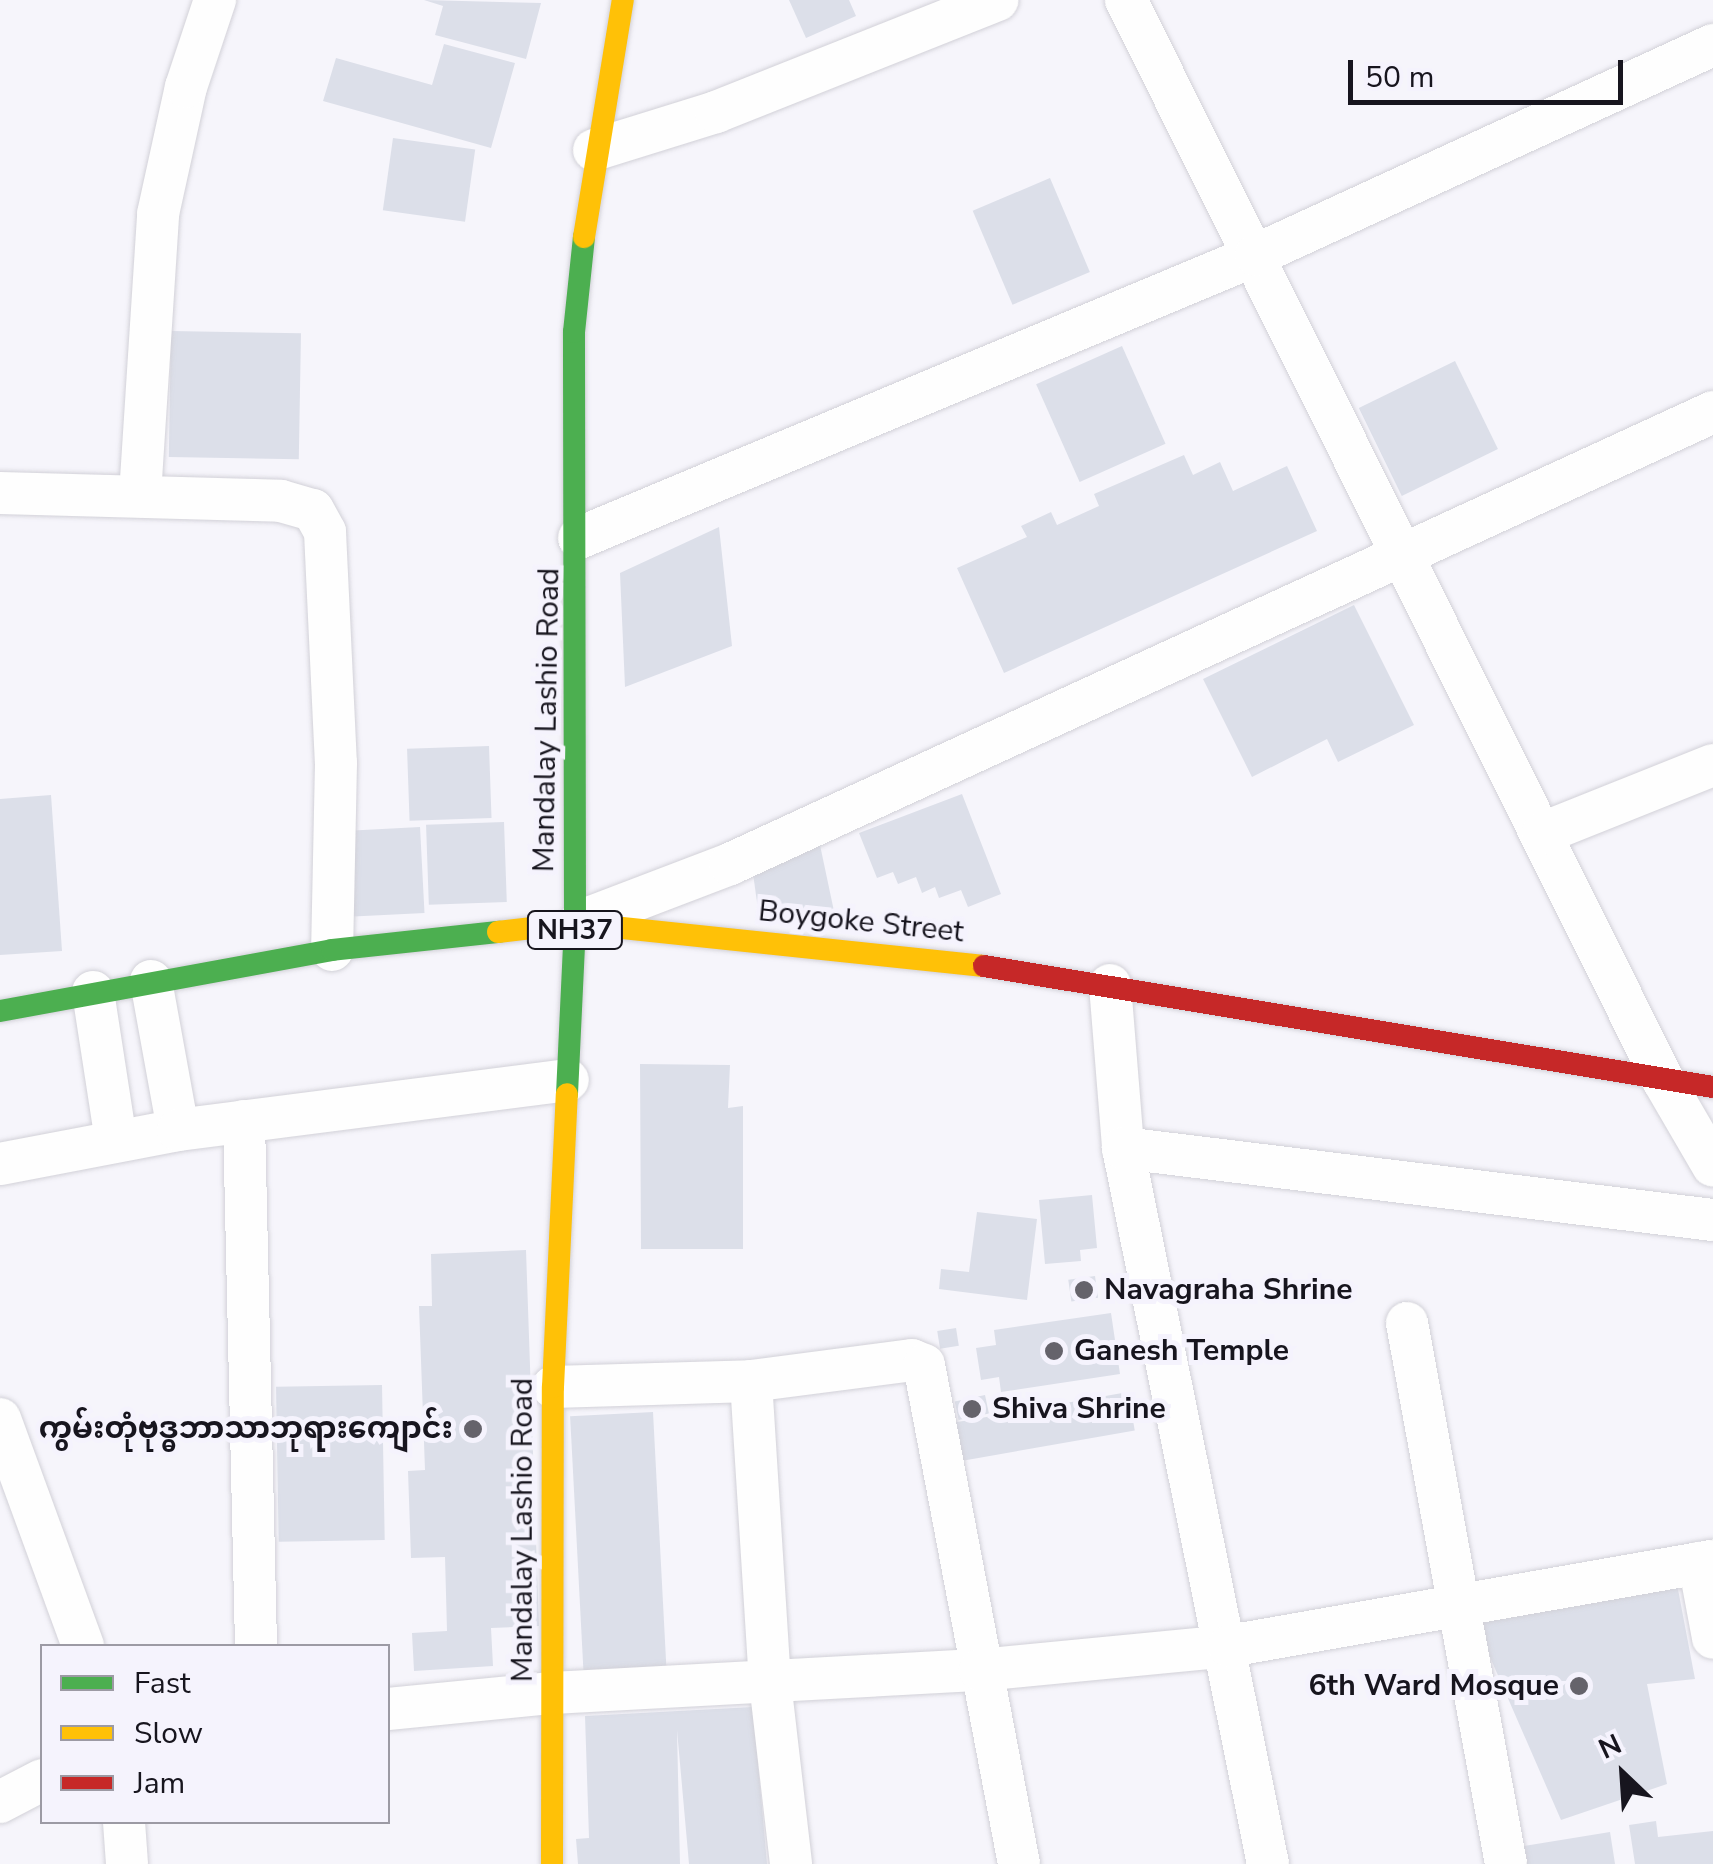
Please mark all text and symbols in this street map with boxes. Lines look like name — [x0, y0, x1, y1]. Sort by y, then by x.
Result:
scale bar — [1353, 40, 1628, 102]
text: 50 m — [1365, 57, 1434, 98]
street label: Mandalay Lashio Road — [526, 567, 568, 873]
street label: Boygoke Street — [757, 893, 965, 951]
road number: NH37 — [525, 907, 625, 953]
place label: Navagraha Shrine — [1104, 1272, 1353, 1308]
marker: Navagraha Shrine — [1073, 1279, 1095, 1301]
place label: Ganesh Temple — [1074, 1333, 1289, 1369]
marker: Ganesh Temple — [1043, 1340, 1065, 1362]
street label: Mandalay Lashio Road — [505, 1378, 541, 1682]
place label: Shiva Shrine — [992, 1391, 1166, 1427]
marker: Shiva Shrine — [961, 1398, 983, 1420]
place label: ကွမ်းတုံဗုဒ္ဓဘာသာဘုရားကျောင်း — [39, 1411, 453, 1447]
marker: ကွမ်းတုံဗုဒ္ဓဘာသာဘုရားကျောင်း — [462, 1418, 484, 1440]
legend — [40, 1644, 390, 1824]
text: Fast — [134, 1663, 191, 1704]
place label: 6th Ward Mosque — [1309, 1668, 1559, 1704]
marker: 6th Ward Mosque — [1568, 1675, 1590, 1697]
text: Slow — [134, 1713, 203, 1754]
north arrow — [1573, 1724, 1673, 1824]
text: N — [1593, 1725, 1628, 1768]
text: Jam — [134, 1763, 185, 1804]

